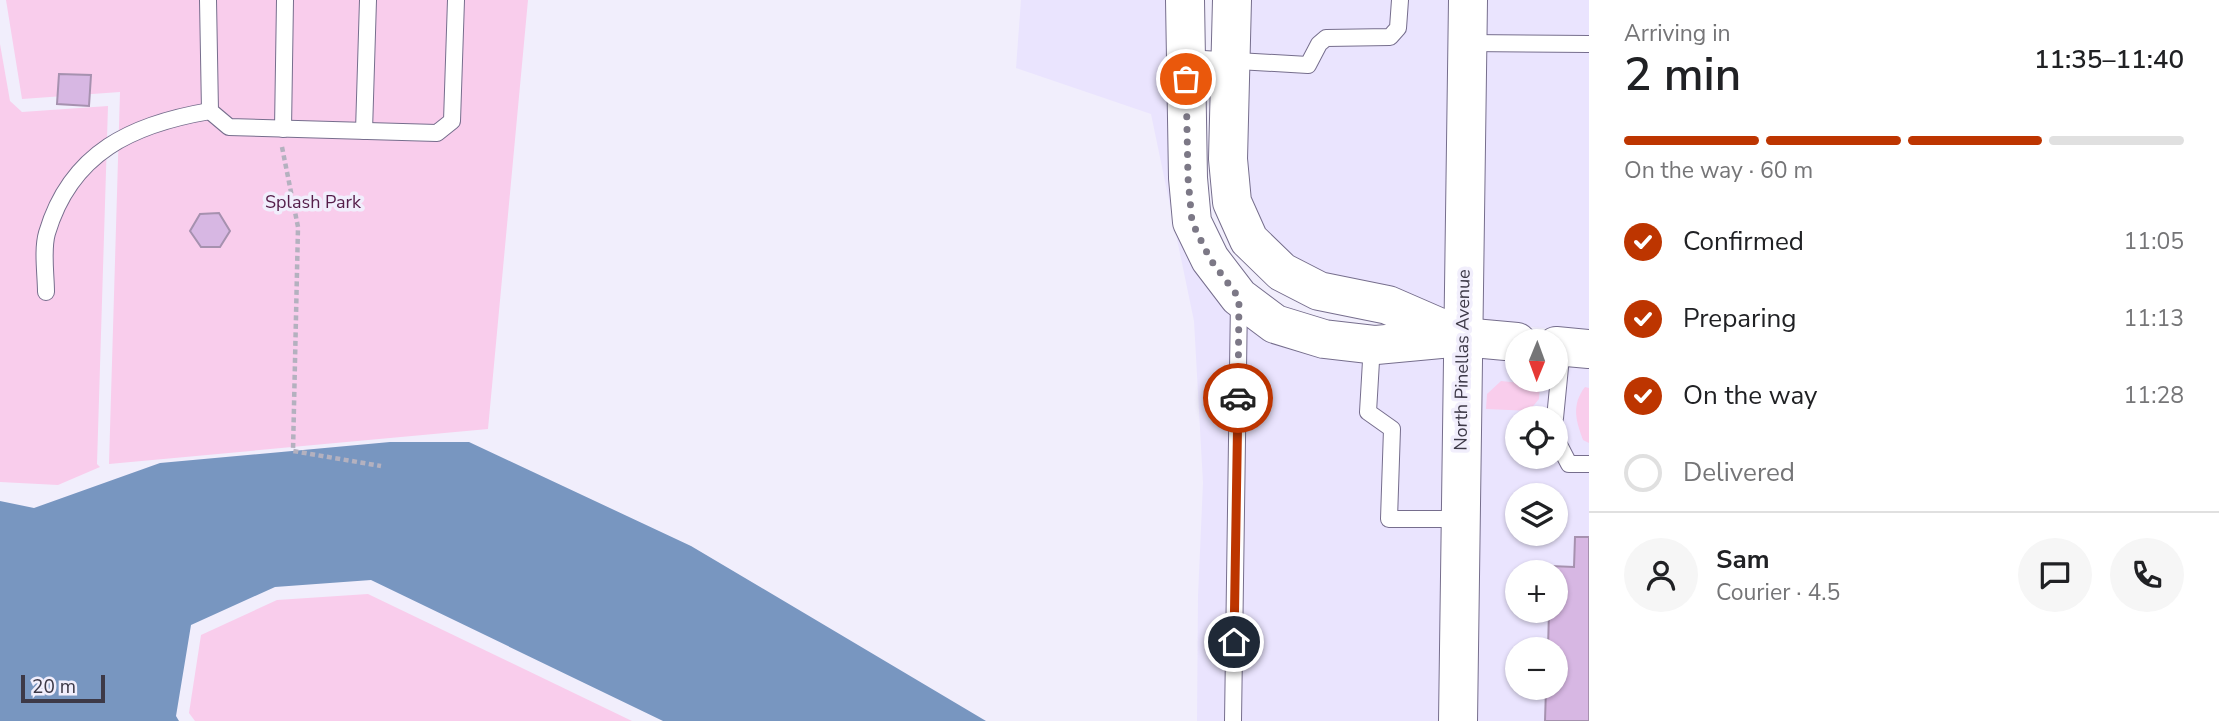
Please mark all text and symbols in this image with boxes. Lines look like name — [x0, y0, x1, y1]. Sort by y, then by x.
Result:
text: Arriving in — [1624, 18, 1731, 49]
text: 11:35–11:40 — [2034, 42, 2184, 77]
text: 2 min — [1624, 43, 1741, 106]
pin — [1156, 49, 1216, 109]
icon: bag — [1167, 60, 1205, 98]
text: On the way · 60 m — [1624, 155, 1813, 186]
park label: Splash Park — [265, 190, 362, 214]
icon: check — [1624, 223, 1662, 261]
text: Confirmed — [1683, 224, 1804, 259]
text: 11:05 — [2124, 226, 2184, 257]
street label: North Pinellas Avenue — [1448, 269, 1476, 451]
icon: check — [1624, 300, 1662, 338]
text: Preparing — [1683, 301, 1796, 336]
text: 11:13 — [2124, 303, 2184, 334]
north arrow — [1505, 329, 1568, 392]
map controls — [1505, 329, 1568, 700]
courier — [1203, 363, 1273, 433]
icon: check — [1624, 377, 1662, 415]
text: On the way — [1683, 378, 1817, 413]
icon: car — [1219, 379, 1257, 417]
text: 11:28 — [2124, 380, 2184, 411]
button: locate — [1505, 406, 1568, 469]
text: Delivered — [1683, 455, 1795, 490]
button: layers — [1505, 483, 1568, 546]
button: person — [1624, 538, 1698, 612]
button: chat — [2018, 538, 2092, 612]
button: phone — [2110, 538, 2184, 612]
text: Sam — [1716, 542, 1769, 577]
button: + — [1505, 560, 1568, 623]
text: Courier · 4.5 — [1716, 577, 1840, 608]
pin — [1204, 612, 1264, 672]
icon: home — [1215, 623, 1253, 661]
button: − — [1505, 637, 1568, 700]
scale bar — [21, 672, 105, 704]
text: 20 m — [32, 674, 76, 700]

